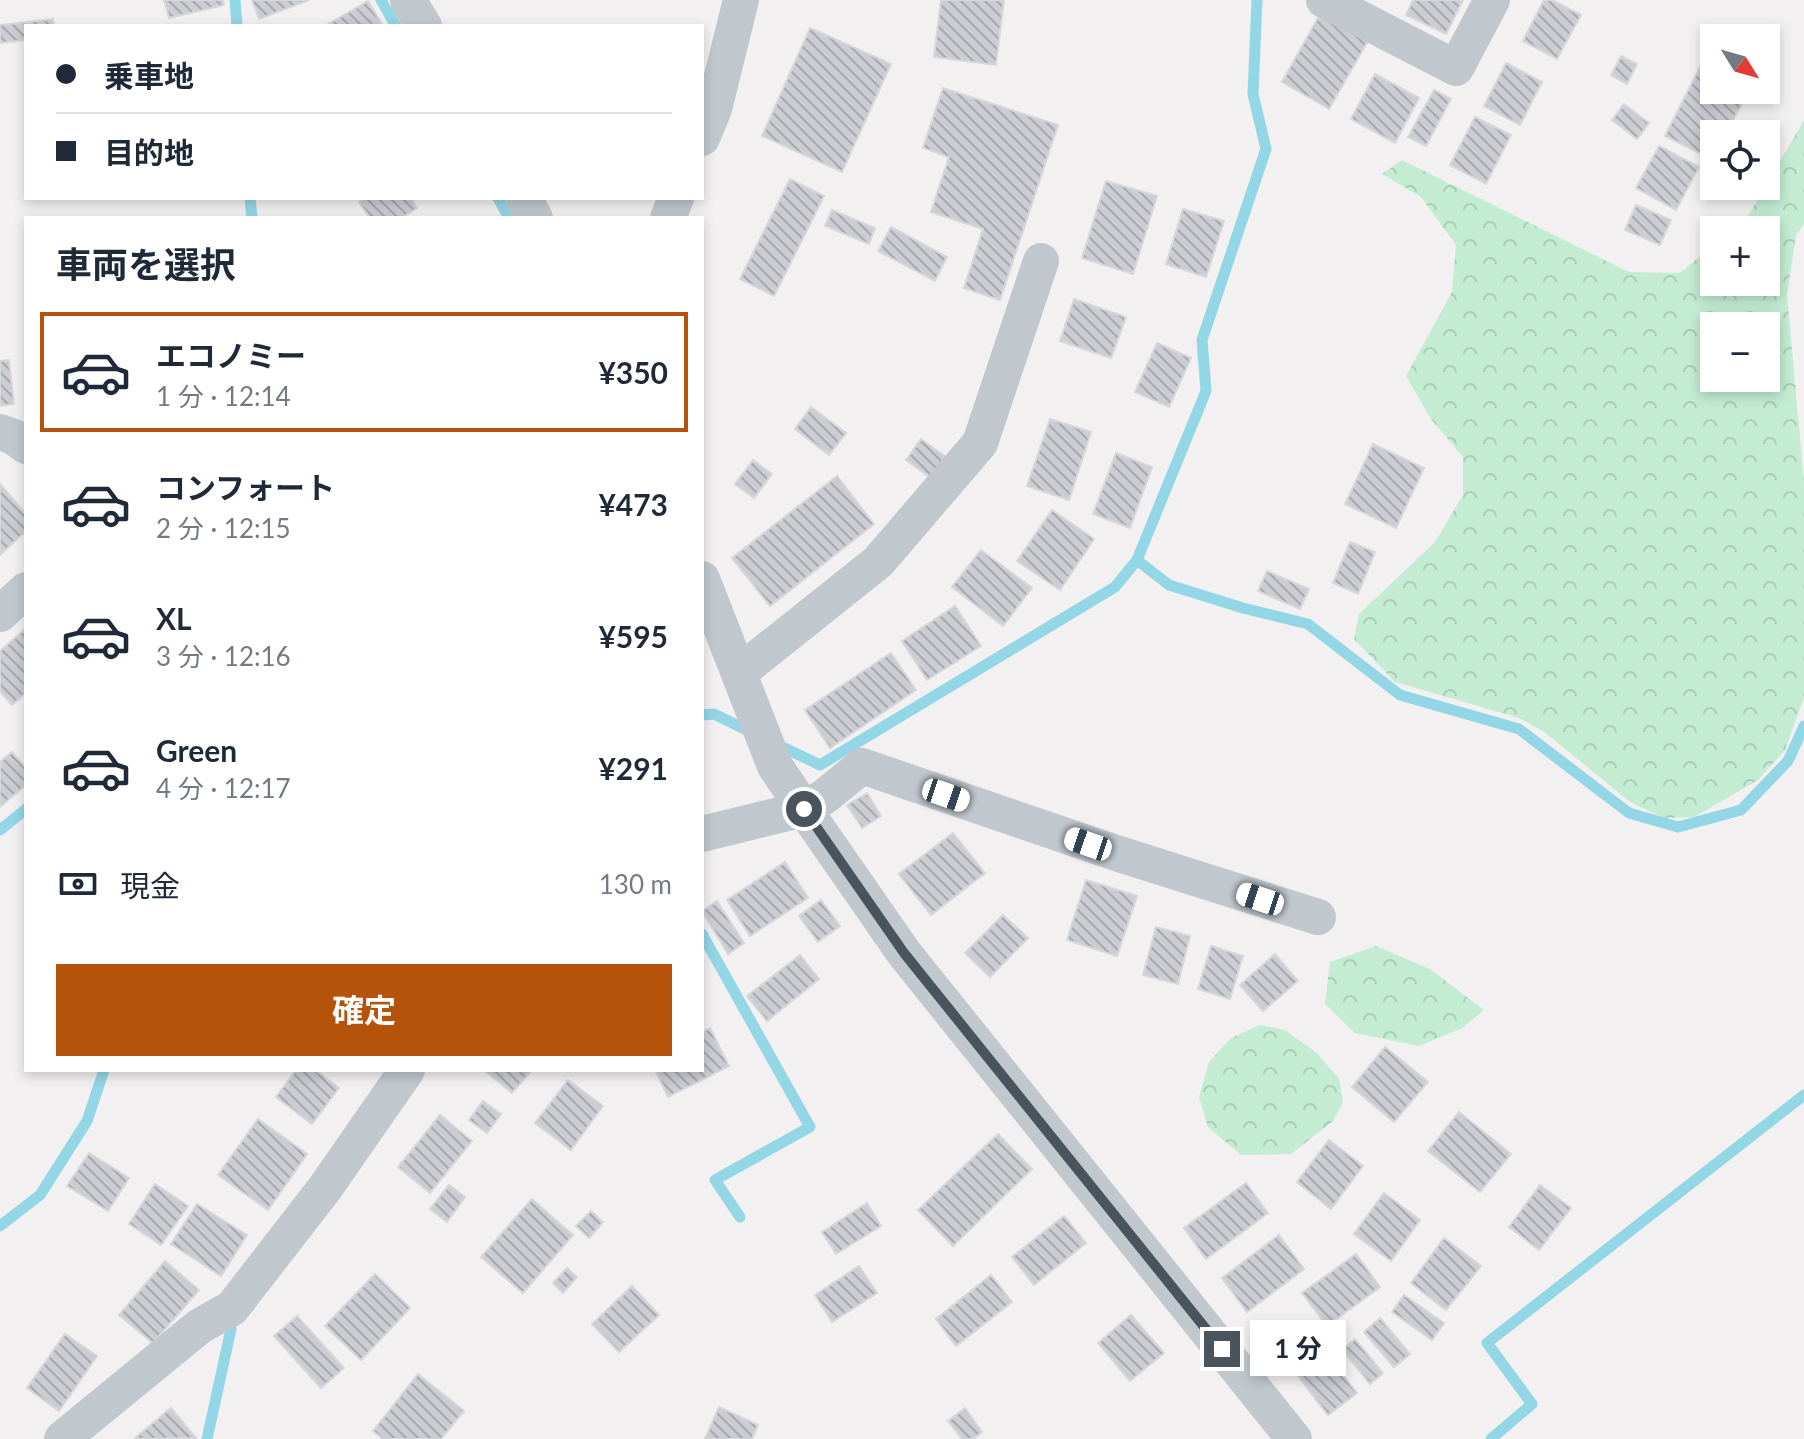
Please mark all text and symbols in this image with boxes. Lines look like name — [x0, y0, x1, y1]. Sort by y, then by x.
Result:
north arrow — [1700, 24, 1780, 104]
map controls — [1700, 24, 1780, 392]
text: 乗車地 — [104, 57, 194, 93]
button: locate — [1700, 120, 1780, 200]
text: 目的地 — [104, 134, 194, 170]
button: + — [1700, 216, 1780, 296]
text: 車両を選択 — [56, 242, 236, 286]
button: − — [1700, 312, 1780, 392]
icon: car — [60, 336, 132, 408]
text: エコノミー — [156, 337, 306, 373]
text: ¥350 — [598, 354, 668, 390]
text: 1 分 · 12:14 — [156, 380, 291, 412]
icon: car — [60, 468, 132, 540]
text: コンフォート — [156, 469, 335, 505]
text: ¥473 — [598, 486, 668, 522]
text: 2 分 · 12:15 — [156, 512, 291, 544]
icon: car — [60, 600, 132, 672]
text: XL — [156, 600, 192, 636]
text: ¥595 — [598, 618, 668, 654]
text: 3 分 · 12:16 — [156, 640, 291, 672]
icon: car — [60, 732, 132, 804]
text: Green — [156, 732, 237, 768]
text: ¥291 — [598, 750, 668, 786]
text: 4 分 · 12:17 — [156, 772, 291, 804]
car — [919, 776, 973, 814]
route start — [786, 791, 822, 827]
car — [1061, 825, 1115, 863]
icon: cash — [56, 862, 100, 906]
text: 現金 — [120, 867, 180, 903]
text: 130 m — [599, 868, 672, 900]
car — [1233, 880, 1287, 918]
button: 確定 — [56, 964, 672, 1056]
callout: 1 分 — [1250, 1321, 1346, 1377]
route end — [1204, 1331, 1240, 1367]
text: 1 分 — [1274, 1332, 1322, 1364]

